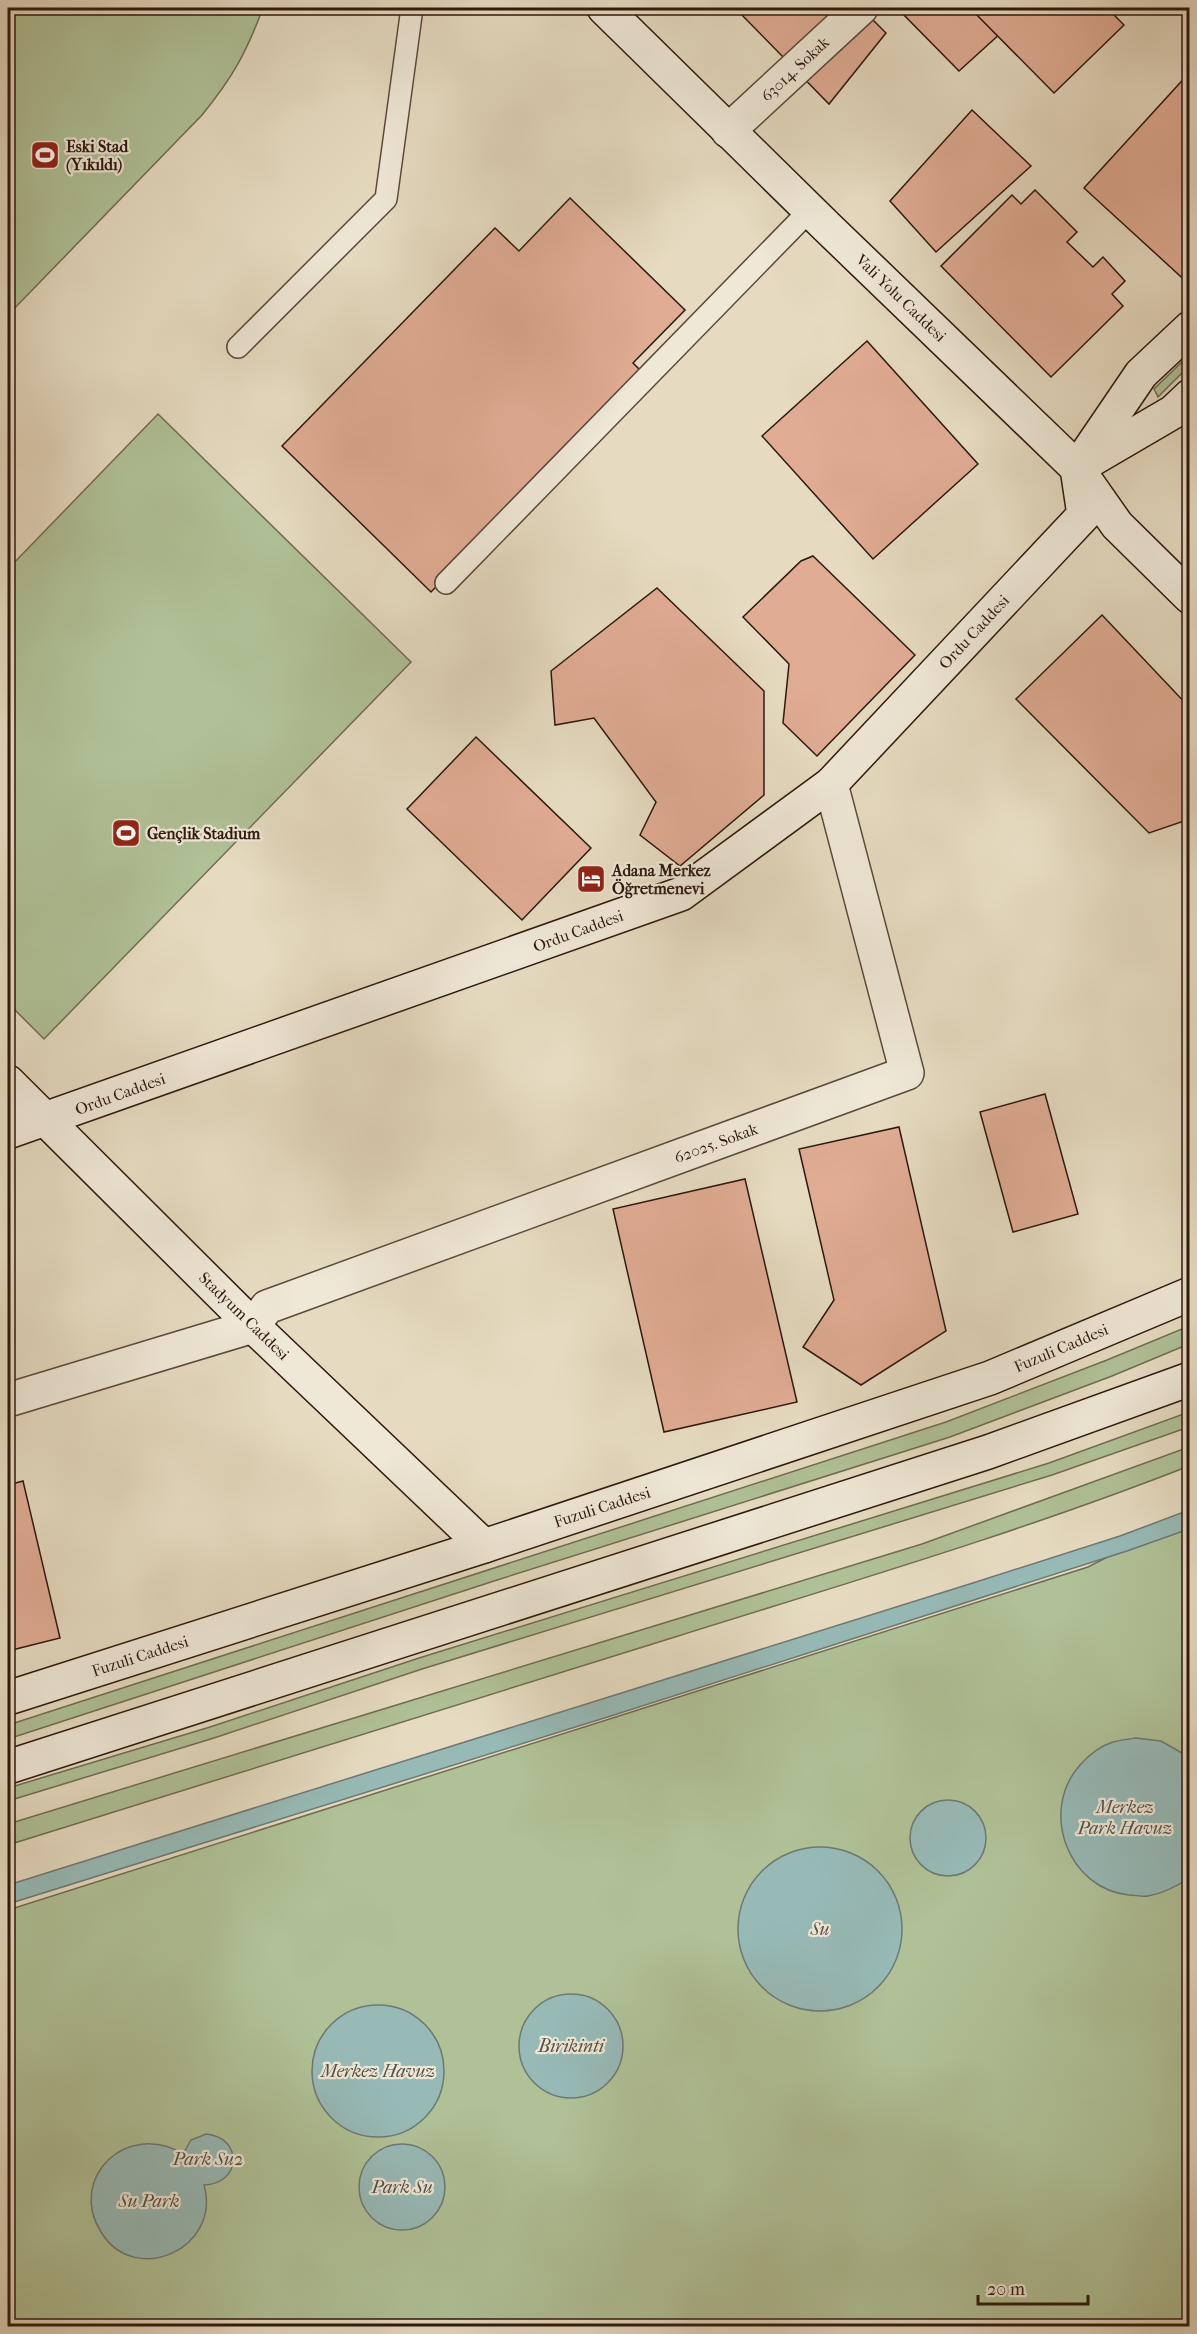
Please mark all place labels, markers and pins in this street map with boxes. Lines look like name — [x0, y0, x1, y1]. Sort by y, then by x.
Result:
place label: Eski Stad (Yıkıldı) — [66, 137, 129, 175]
sports icon: Eski Stad (Yıkıldı) — [29, 139, 61, 171]
sports icon: Gençlik Stadium — [110, 817, 142, 849]
place label: Gençlik Stadium — [147, 824, 261, 844]
place label: Adana Merkez Öğretmenevi — [611, 861, 712, 899]
hotel icon: Adana Merkez Öğretmenevi — [575, 863, 607, 895]

